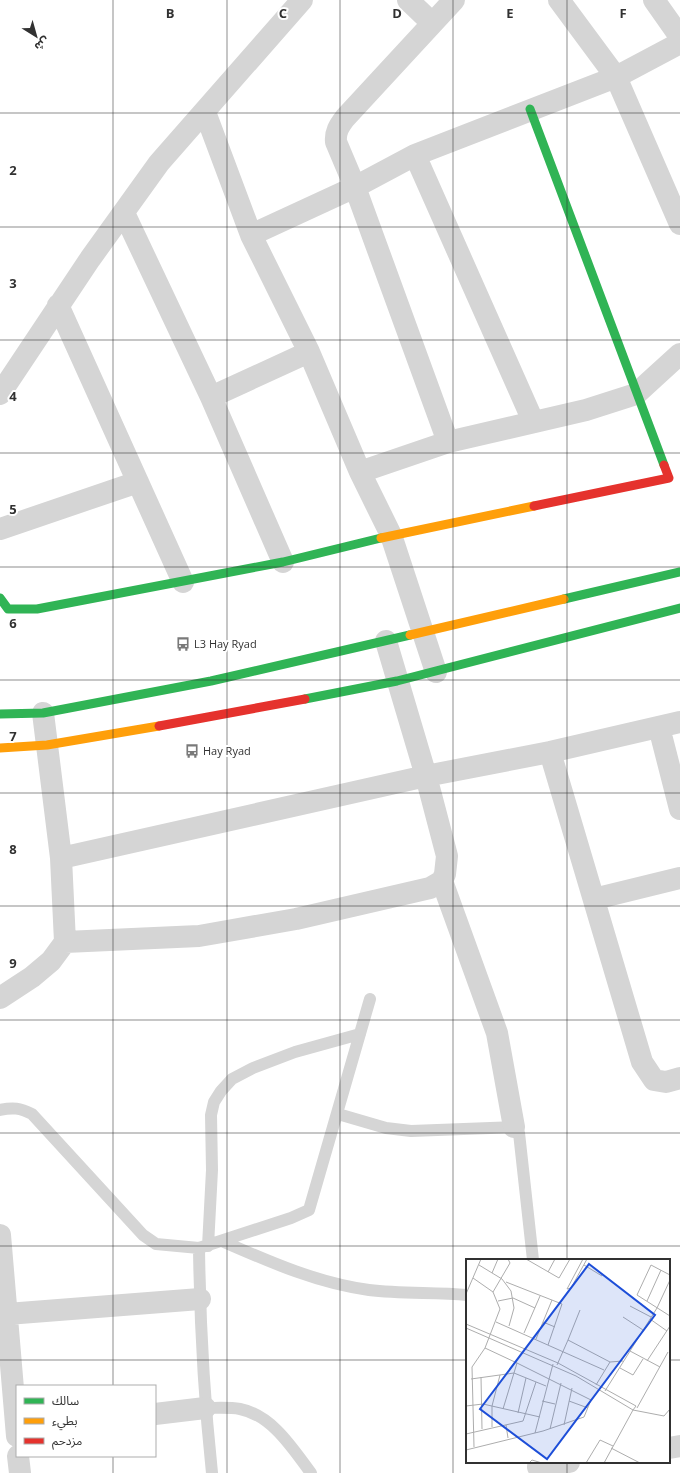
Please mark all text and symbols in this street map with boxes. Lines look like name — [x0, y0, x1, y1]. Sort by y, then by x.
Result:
text: B — [166, 4, 175, 22]
text: C — [279, 4, 287, 22]
text: D — [392, 4, 402, 22]
text: E — [506, 4, 514, 22]
text: F — [619, 4, 627, 22]
north arrow — [16, 16, 56, 56]
text: ش — [32, 34, 53, 55]
text: 2 — [9, 161, 17, 179]
text: 3 — [9, 274, 17, 292]
text: 4 — [9, 387, 17, 405]
text: 5 — [9, 500, 17, 518]
text: 6 — [9, 614, 17, 632]
bus stop icon: L3 Hay Ryad — [175, 636, 191, 652]
place label: L3 Hay Ryad — [194, 636, 257, 651]
text: 7 — [9, 727, 17, 745]
bus stop icon: Hay Ryad — [184, 743, 200, 759]
place label: Hay Ryad — [203, 743, 251, 758]
text: 8 — [9, 840, 17, 858]
text: 9 — [9, 954, 17, 972]
inset map — [466, 1259, 670, 1463]
legend — [16, 1385, 156, 1457]
text: سالك — [52, 1392, 79, 1409]
text: بطيء — [52, 1412, 78, 1431]
text: مزدحم — [52, 1432, 82, 1450]

